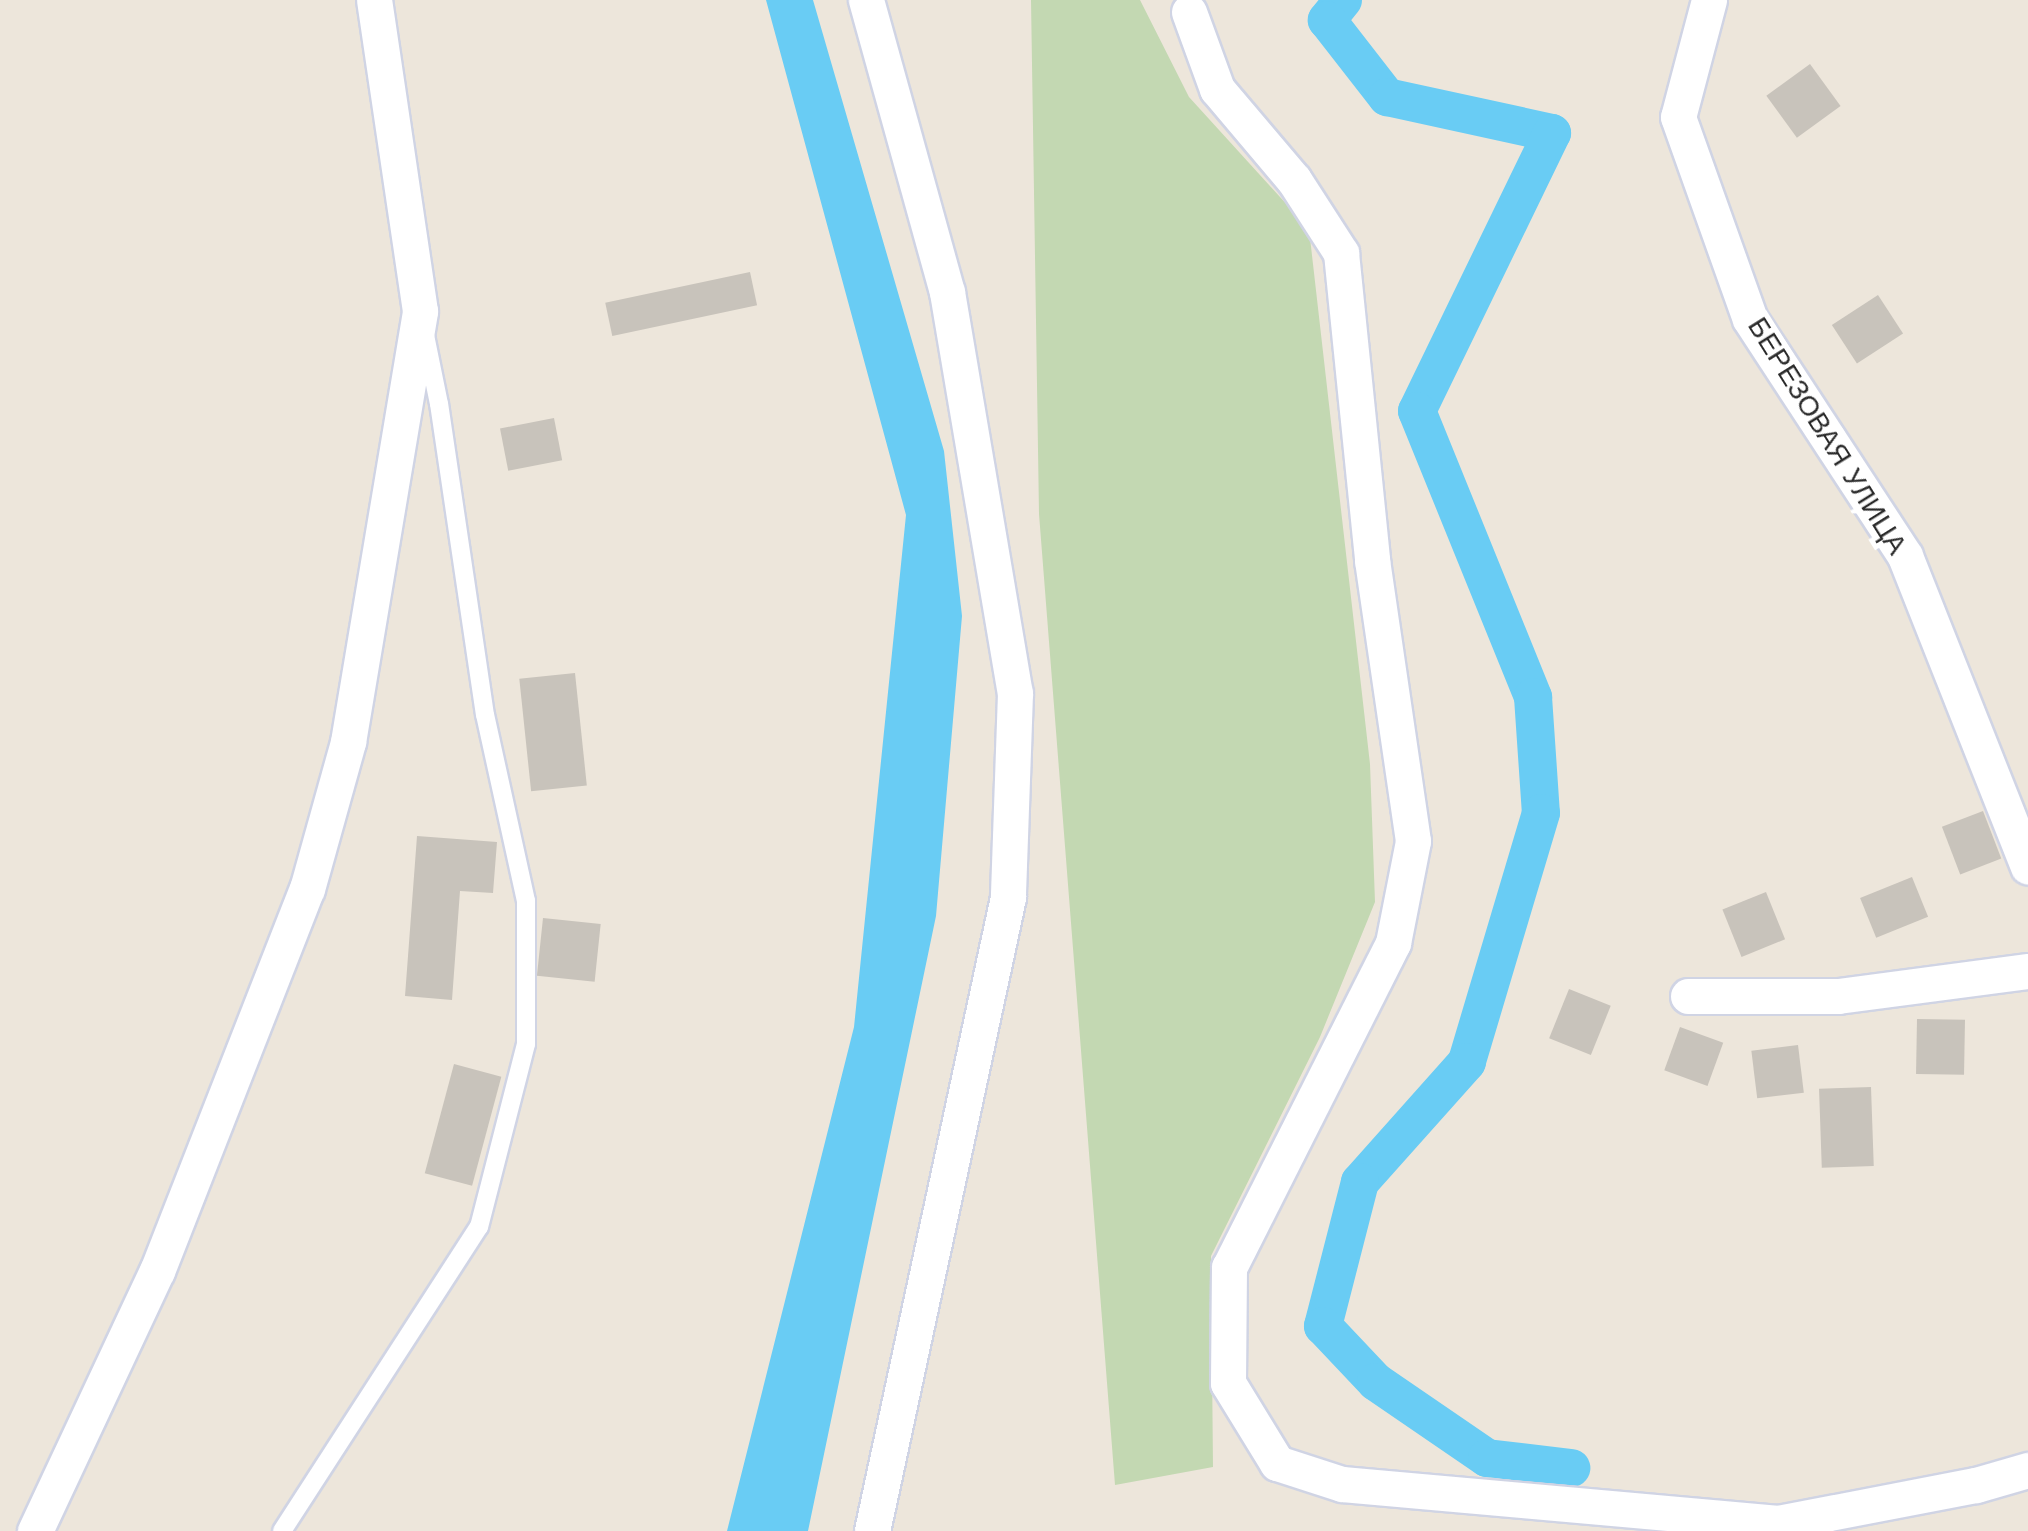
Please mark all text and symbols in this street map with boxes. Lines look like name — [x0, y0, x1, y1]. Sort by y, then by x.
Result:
street label: БЕРЕЗОВАЯ УЛИЦА — [1740, 311, 1914, 561]

